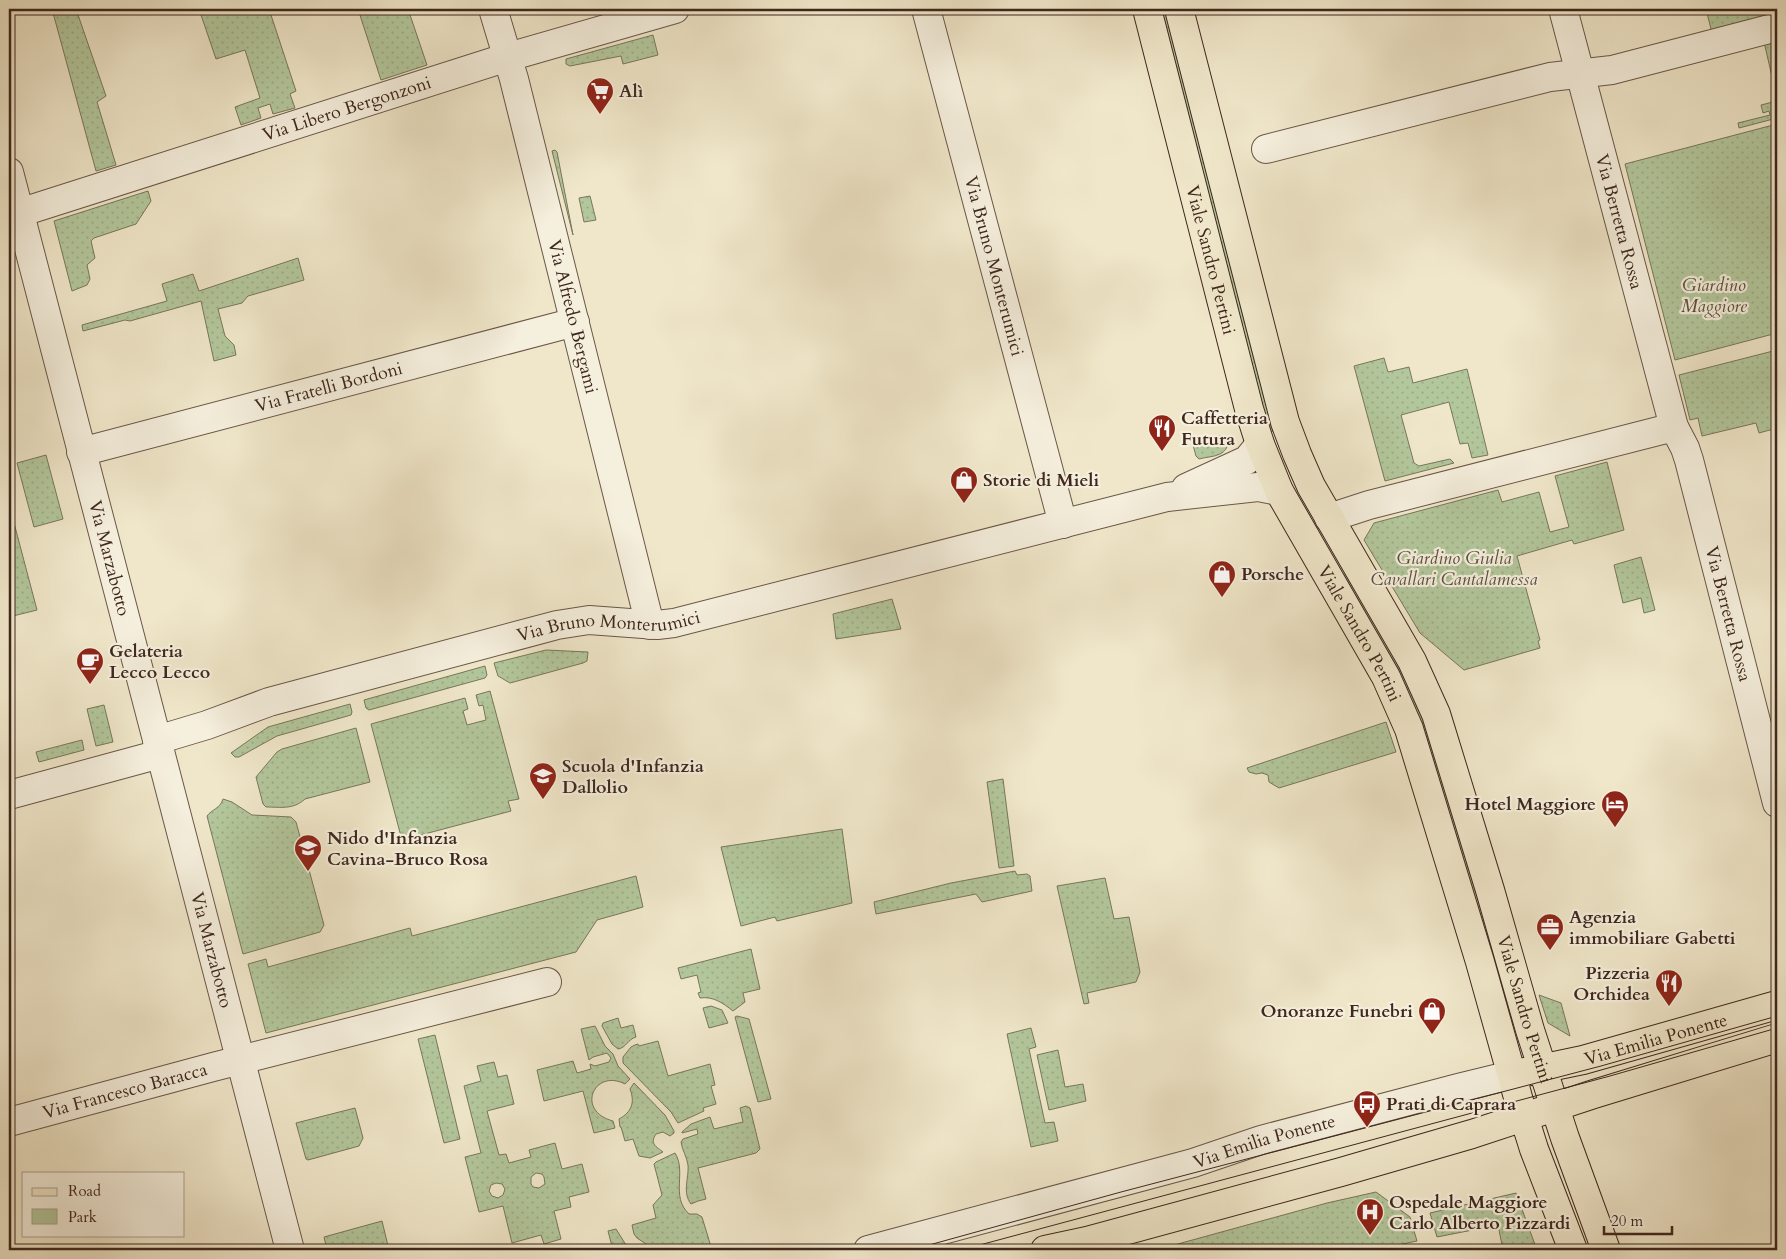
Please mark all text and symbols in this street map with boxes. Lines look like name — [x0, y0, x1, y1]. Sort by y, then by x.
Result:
street label: Via Libero Bergonzoni — [259, 70, 435, 148]
supermarket icon: Alì — [585, 76, 615, 115]
place label: Alì — [619, 79, 644, 104]
street label: Via Berretta Rossa — [1589, 151, 1649, 292]
street label: Via Bruno Monterumici — [958, 173, 1030, 359]
street label: Viale Sandro Pertini — [1180, 183, 1242, 337]
street label: Via Alfredo Bergami — [541, 237, 604, 396]
park label: Giardino Maggiore — [1681, 273, 1748, 319]
street label: Via Fratelli Bordoni — [252, 356, 405, 419]
place label: Caffetteria Futura — [1181, 406, 1268, 452]
restaurant icon: Caffetteria Futura — [1147, 413, 1177, 452]
shop icon: Storie di Mieli — [949, 465, 979, 504]
place label: Storie di Mieli — [983, 468, 1100, 493]
street label: Via Marzabotto — [82, 498, 136, 619]
street label: Via Berretta Rossa — [1699, 544, 1757, 684]
park label: Giardino Giulia Cavallari Cantalamessa — [1371, 546, 1537, 592]
shop icon: Porsche — [1207, 559, 1237, 598]
street label: Viale Sandro Pertini — [1311, 561, 1407, 706]
place label: Porsche — [1241, 562, 1304, 587]
street label: Via Bruno Monterumici — [514, 605, 703, 648]
place label: Gelateria Lecco Lecco — [109, 639, 210, 685]
cafe icon: Gelateria Lecco Lecco — [75, 646, 105, 685]
place label: Scuola d'Infanzia Dallolio — [562, 754, 704, 800]
school or university icon: Scuola d'Infanzia Dallolio — [528, 761, 558, 800]
hotel icon: Hotel Maggiore — [1600, 789, 1630, 828]
place label: Hotel Maggiore — [1465, 792, 1596, 817]
place label: Nido d'Infanzia Cavina-Bruco Rosa — [327, 826, 488, 872]
school or university icon: Nido d'Infanzia Cavina-Bruco Rosa — [293, 833, 323, 872]
street label: Via Marzabotto — [184, 890, 238, 1011]
place label: Agenzia immobiliare Gabetti — [1569, 905, 1736, 951]
office icon: Agenzia immobiliare Gabetti — [1535, 912, 1565, 951]
street label: Viale Sandro Pertini — [1491, 933, 1558, 1086]
place label: Pizzeria Orchidea — [1573, 961, 1650, 1007]
restaurant icon: Pizzeria Orchidea — [1654, 968, 1684, 1007]
shop icon: Onoranze Funebri — [1417, 996, 1447, 1035]
place label: Onoranze Funebri — [1260, 999, 1413, 1024]
street label: Via Emilia Ponente — [1582, 1008, 1730, 1072]
street label: Via Francesco Baracca — [40, 1057, 210, 1125]
bus stop icon: Prati di Caprara — [1352, 1089, 1382, 1128]
place label: Prati di Caprara — [1386, 1092, 1516, 1117]
street label: Via Emilia Ponente — [1190, 1109, 1338, 1175]
legend — [22, 1172, 185, 1236]
text: Road — [68, 1181, 101, 1201]
place label: Ospedale Maggiore Carlo Alberto Pizzardi — [1389, 1190, 1571, 1236]
hospital icon: Ospedale Maggiore Carlo Alberto Pizzardi — [1355, 1197, 1385, 1236]
scale bar — [1604, 1204, 1671, 1236]
text: Park — [68, 1207, 97, 1227]
text: 20 m — [1611, 1211, 1643, 1231]

